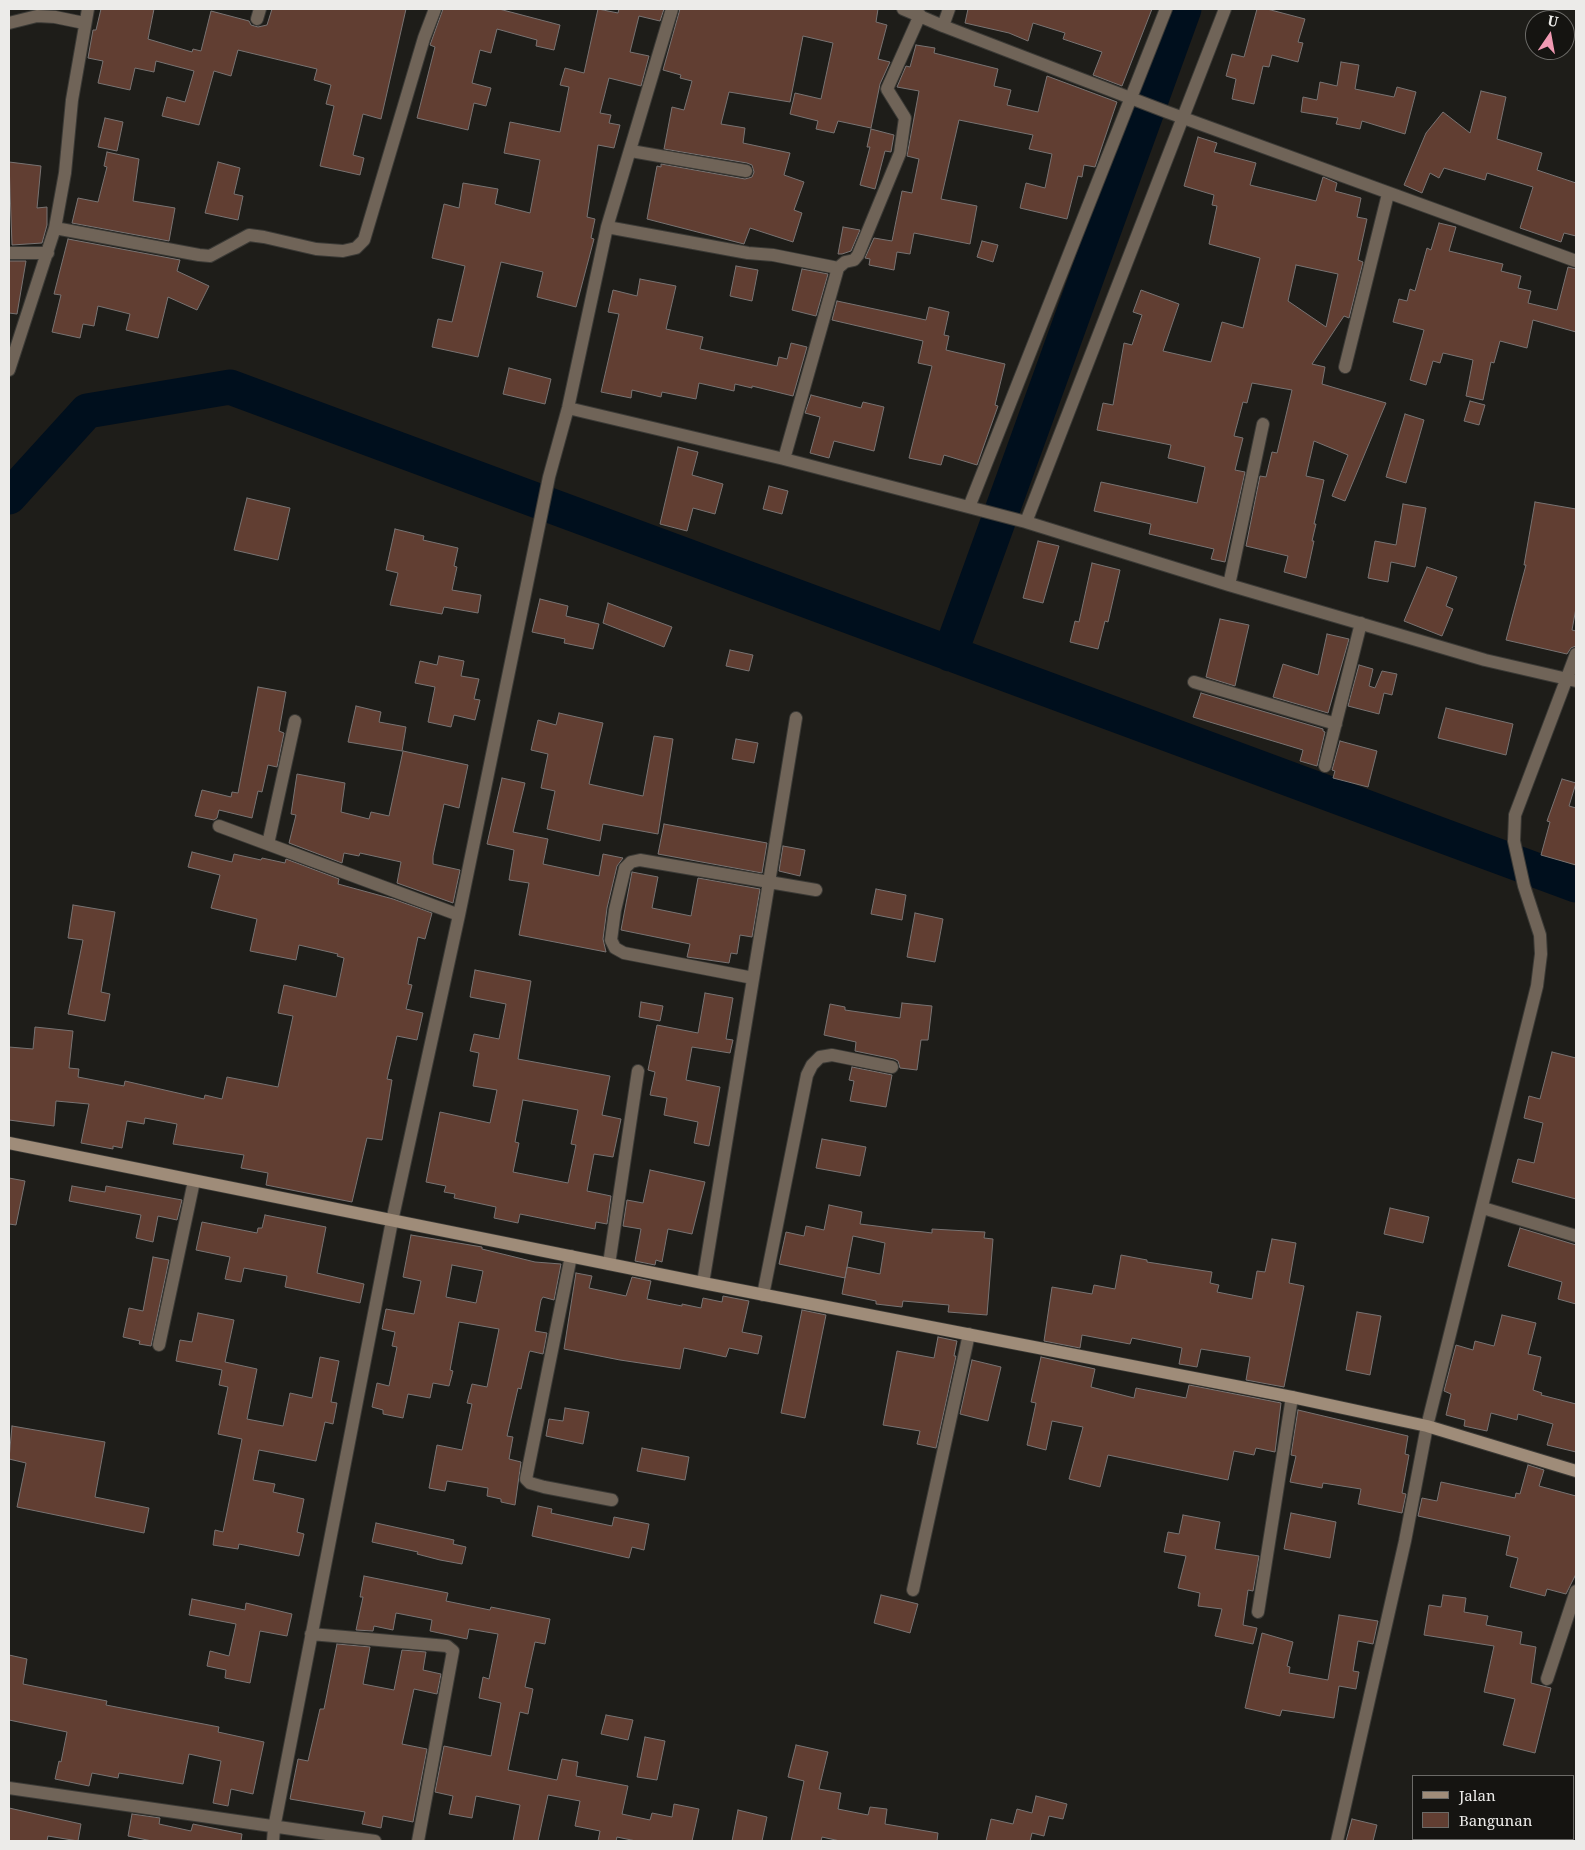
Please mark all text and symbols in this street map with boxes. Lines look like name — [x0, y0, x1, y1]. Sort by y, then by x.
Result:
north arrow — [1525, 10, 1575, 60]
text: U — [1546, 10, 1560, 31]
legend — [1412, 1775, 1575, 1840]
text: Jalan — [1459, 1785, 1496, 1805]
text: Bangunan — [1459, 1810, 1532, 1830]

